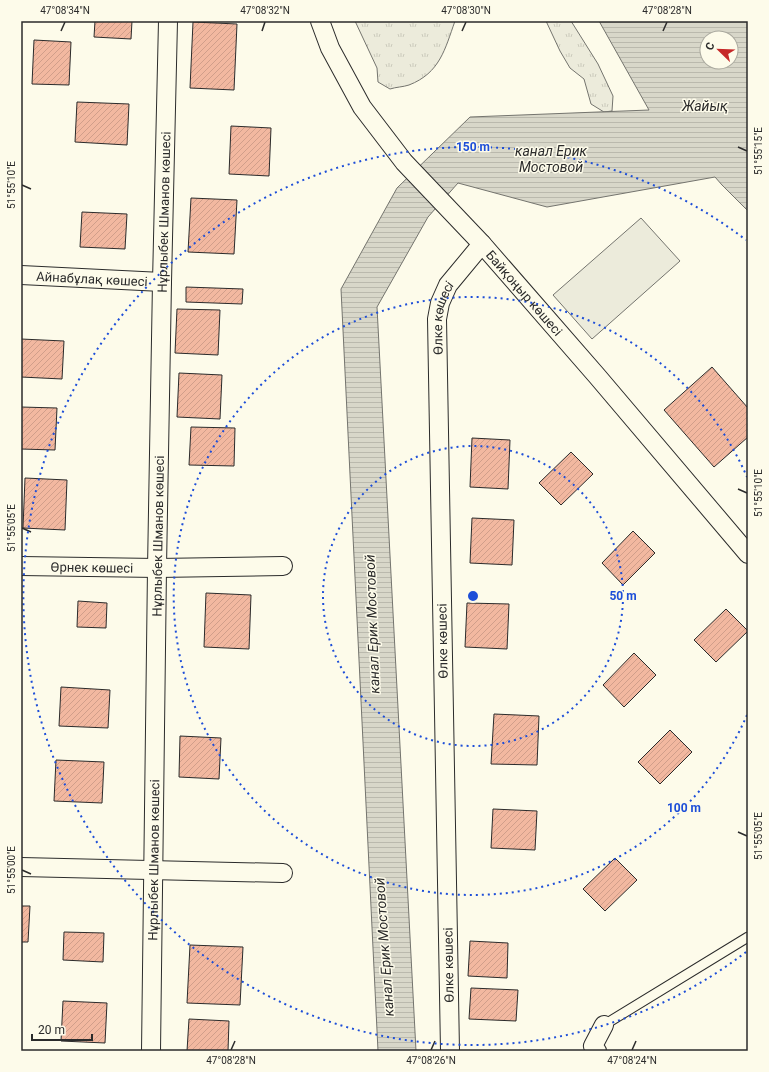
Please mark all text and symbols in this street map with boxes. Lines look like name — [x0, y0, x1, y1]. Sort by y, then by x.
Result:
text: 47°08'34"N — [40, 5, 90, 16]
text: 47°08'32"N — [240, 5, 290, 16]
text: 47°08'30"N — [441, 5, 491, 16]
text: 47°08'28"N — [642, 5, 692, 16]
north arrow — [699, 30, 739, 70]
text: С — [703, 40, 718, 52]
water label: Жайық — [681, 98, 728, 114]
text: 51°55'15"E — [753, 127, 764, 175]
street label: Нұрлыбек Шманов көшесі — [155, 131, 173, 293]
text: 150 m — [456, 140, 490, 154]
water label: канал Ерик Мостовой — [515, 143, 588, 175]
text: 51°55'10"E — [6, 161, 17, 209]
street label: Байқоңыр көшесi — [483, 247, 565, 339]
street label: Айнабұлақ көшесі — [36, 269, 148, 289]
street label: Өлке көшесі — [430, 278, 456, 355]
street label: Нұрлыбек Шманов көшесі — [149, 455, 167, 617]
text: 51°55'10"E — [753, 469, 764, 517]
text: 51°55'05"E — [6, 504, 17, 552]
water label: канал Ерик Мостовой — [362, 554, 382, 694]
street label: Өрнек көшесі — [51, 559, 133, 576]
centre of rings — [466, 589, 480, 603]
text: 50 m — [609, 589, 637, 603]
street label: Өлке көшесі — [434, 603, 451, 679]
street label: Нұрлыбек Шманов көшесі — [145, 779, 162, 941]
text: 100 m — [667, 801, 701, 815]
text: 51°55'05"E — [753, 812, 764, 860]
text: 51°55'00"E — [6, 846, 17, 894]
water label: канал Ерик Мостовой — [371, 877, 397, 1017]
street label: Өлке көшесі — [440, 927, 457, 1003]
scale bar — [32, 1016, 92, 1042]
text: 20 m — [38, 1023, 65, 1037]
text: 47°08'28"N — [206, 1055, 256, 1066]
text: 47°08'26"N — [406, 1055, 456, 1066]
text: 47°08'24"N — [607, 1055, 657, 1066]

